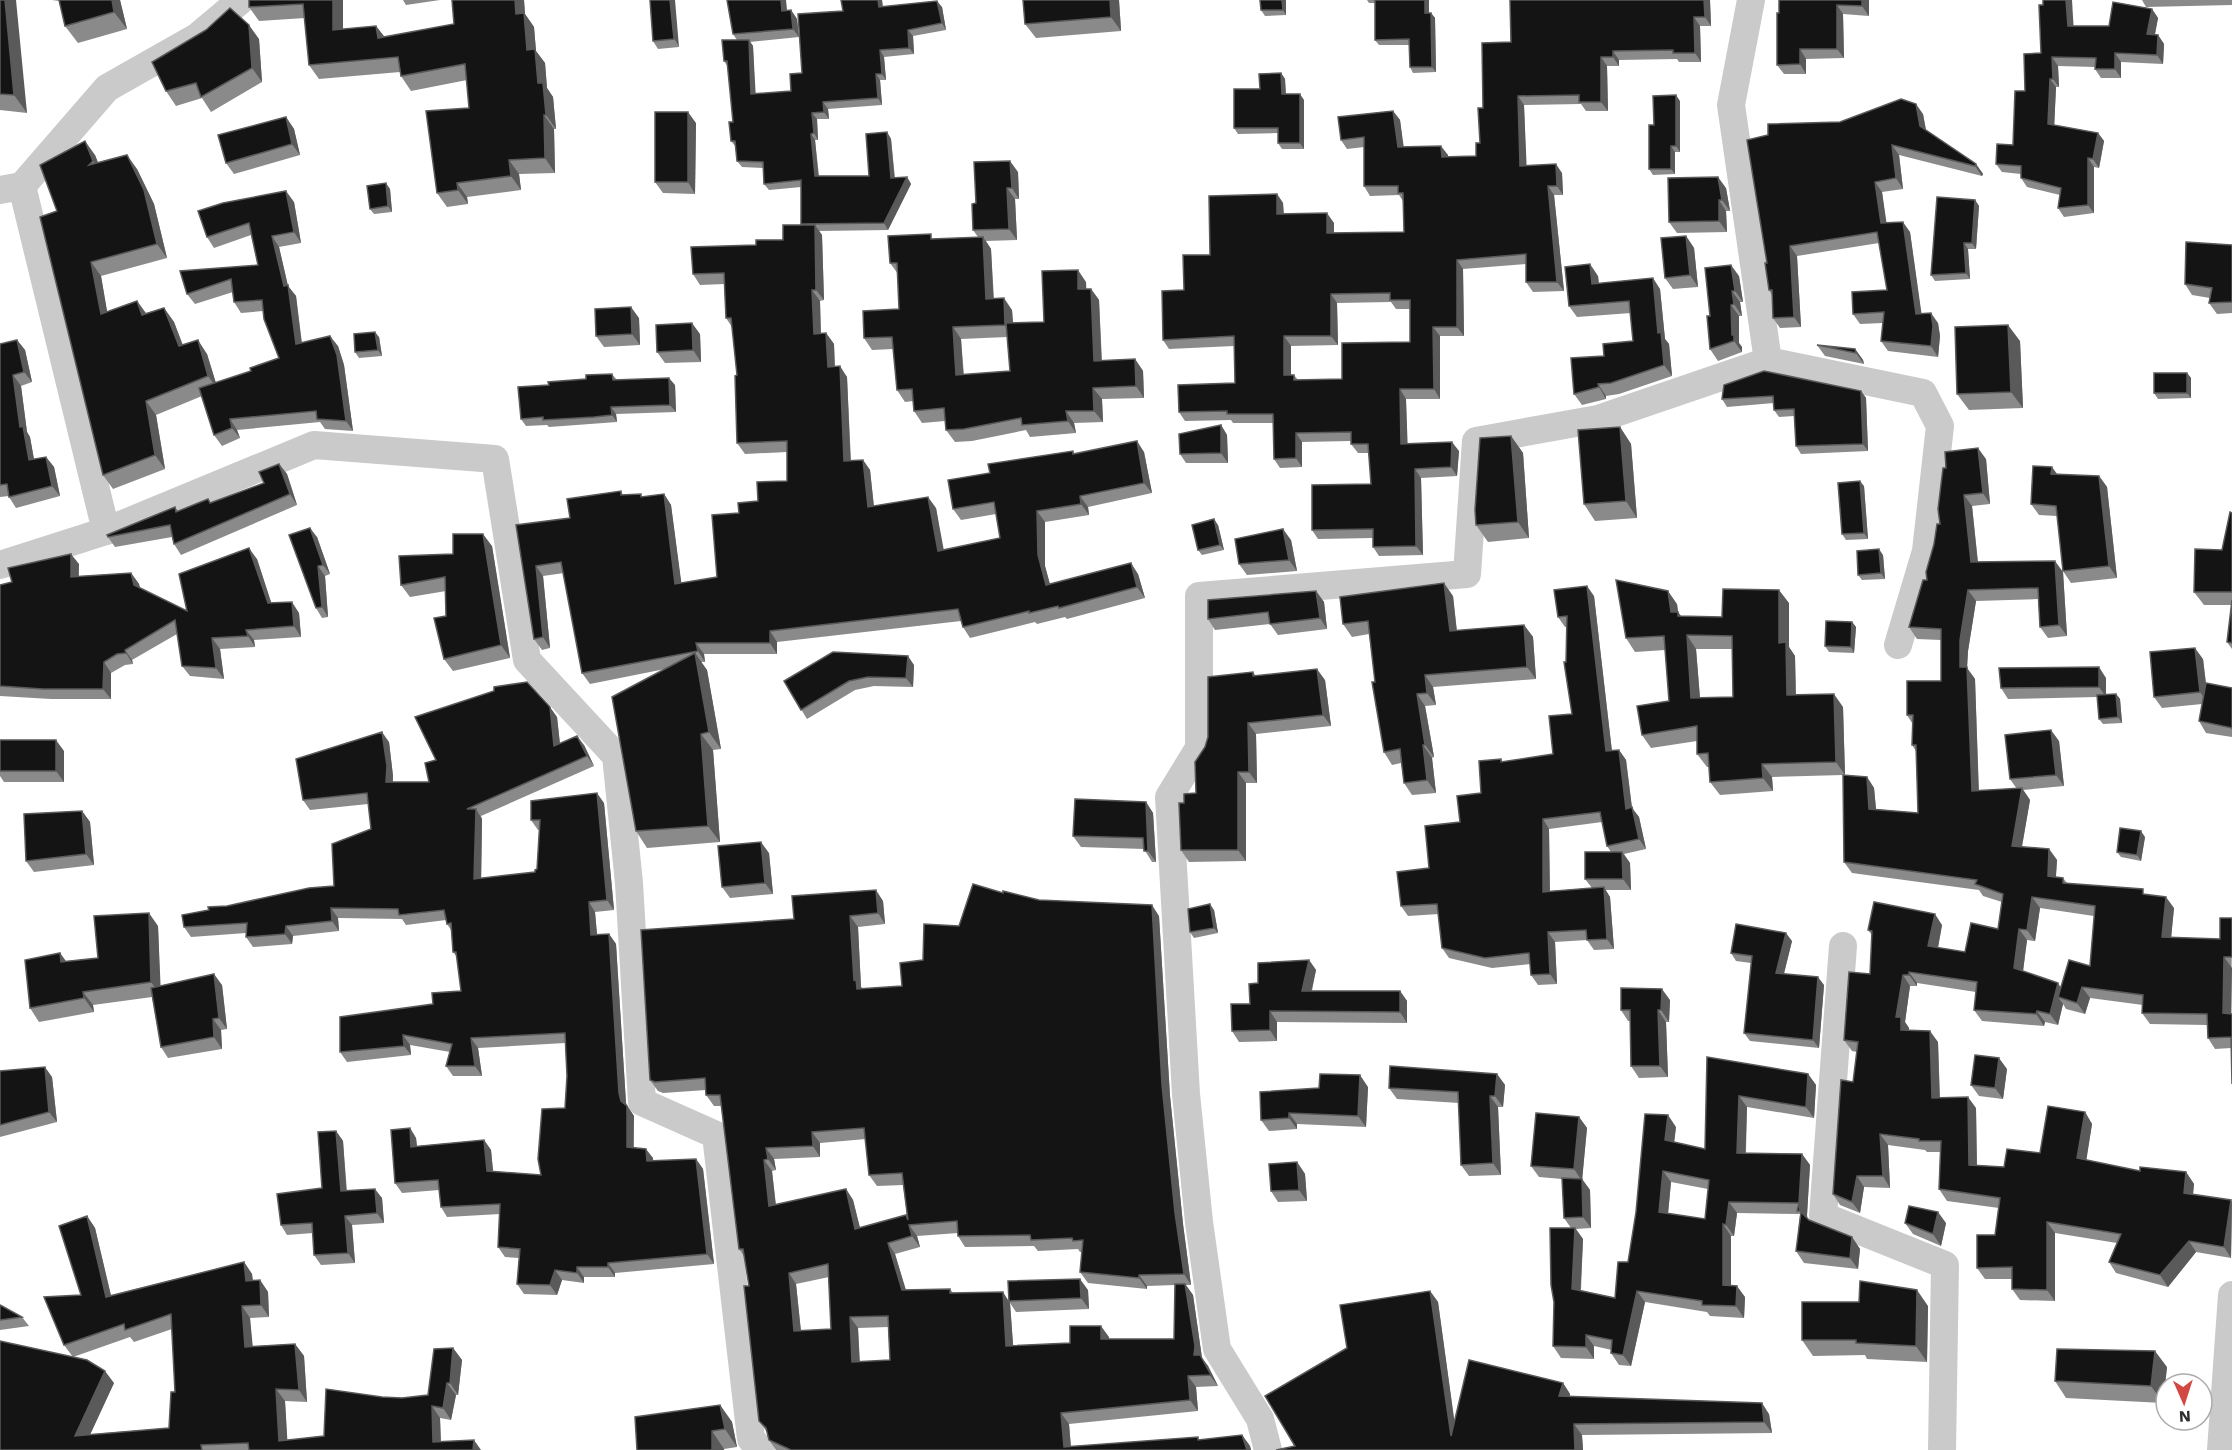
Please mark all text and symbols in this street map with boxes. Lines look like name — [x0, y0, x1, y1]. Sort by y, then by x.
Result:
north arrow — [2154, 1372, 2214, 1432]
text: N — [2178, 1407, 2191, 1426]

